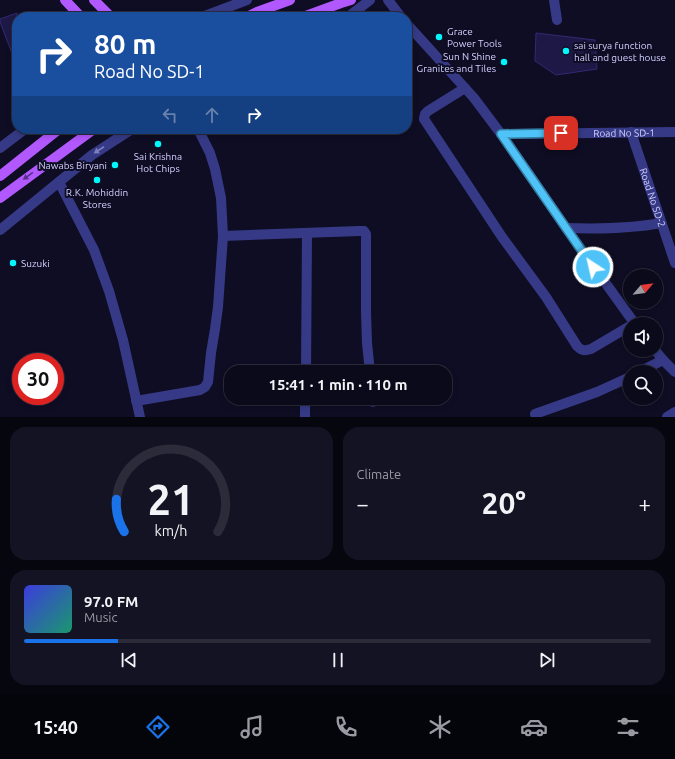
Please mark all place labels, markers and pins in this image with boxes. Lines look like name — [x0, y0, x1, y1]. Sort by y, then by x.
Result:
place label: Grace Power Tools — [447, 26, 502, 49]
marker: Grace Power Tools — [434, 32, 444, 42]
place label: sai surya function hall and guest house — [574, 40, 666, 63]
marker: sai surya function hall and guest house — [561, 46, 571, 56]
place label: Sun N Shine Granites and Tiles — [417, 51, 496, 74]
marker: Sun N Shine Granites and Tiles — [499, 57, 509, 67]
pin — [544, 116, 578, 150]
marker: Sai Krishna Hot Chips — [153, 139, 163, 149]
place label: Sai Krishna Hot Chips — [134, 151, 182, 174]
place label: Nawabs Biryani — [38, 160, 107, 171]
marker: Nawabs Biryani — [110, 160, 120, 170]
marker: R.K. Mohiddin Stores — [92, 175, 102, 185]
place label: R.K. Mohiddin Stores — [66, 187, 128, 210]
marker: Suzuki — [8, 258, 18, 268]
place label: Suzuki — [21, 258, 50, 269]

